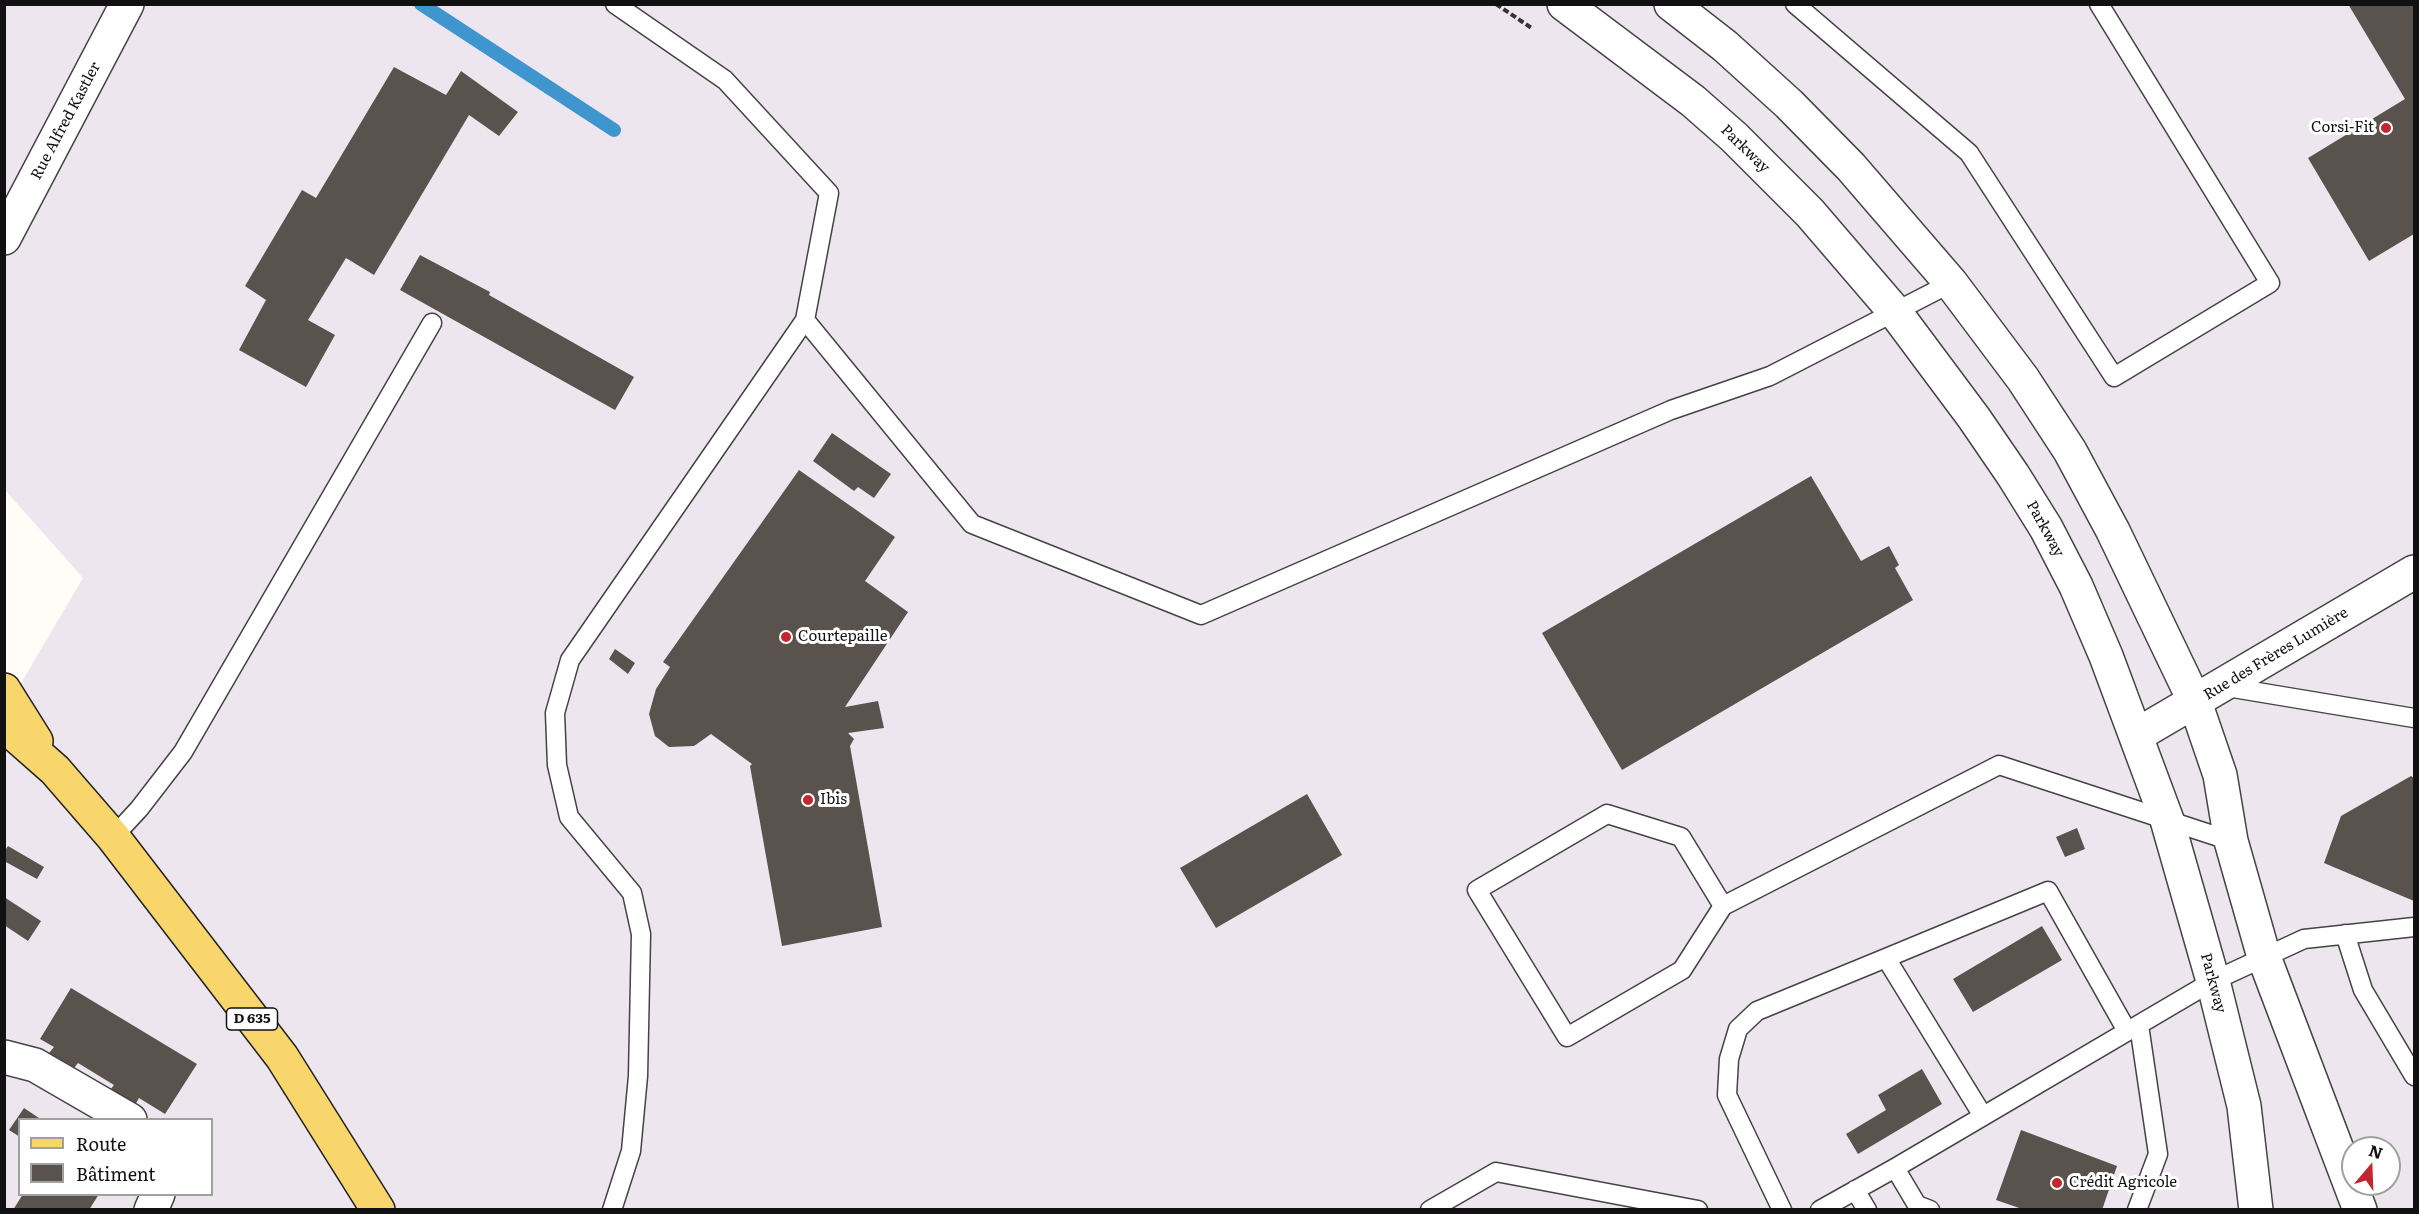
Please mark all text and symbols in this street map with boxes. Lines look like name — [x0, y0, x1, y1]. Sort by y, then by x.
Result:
street label: Rue Alfred Kastler — [27, 59, 105, 183]
place label: Corsi-Fit — [2311, 119, 2374, 137]
street label: Parkway — [1717, 121, 1773, 177]
marker: Corsi-Fit — [2379, 121, 2393, 135]
street label: Parkway — [2022, 498, 2068, 560]
street label: Rue des Frères Lumière — [2201, 604, 2351, 704]
place label: Courtepaille — [798, 628, 887, 646]
marker: Courtepaille — [779, 630, 793, 644]
place label: Ibis — [820, 791, 847, 809]
marker: Ibis — [801, 793, 815, 807]
street label: Parkway — [2196, 951, 2230, 1015]
road number: D 635 — [226, 1008, 278, 1030]
legend — [18, 1118, 213, 1196]
text: Route — [76, 1130, 126, 1157]
north arrow — [2341, 1136, 2401, 1196]
text: N — [2366, 1137, 2386, 1164]
text: Bâtiment — [76, 1160, 155, 1187]
place label: Crédit Agricole — [2069, 1174, 2177, 1192]
marker: Crédit Agricole — [2050, 1176, 2064, 1190]

